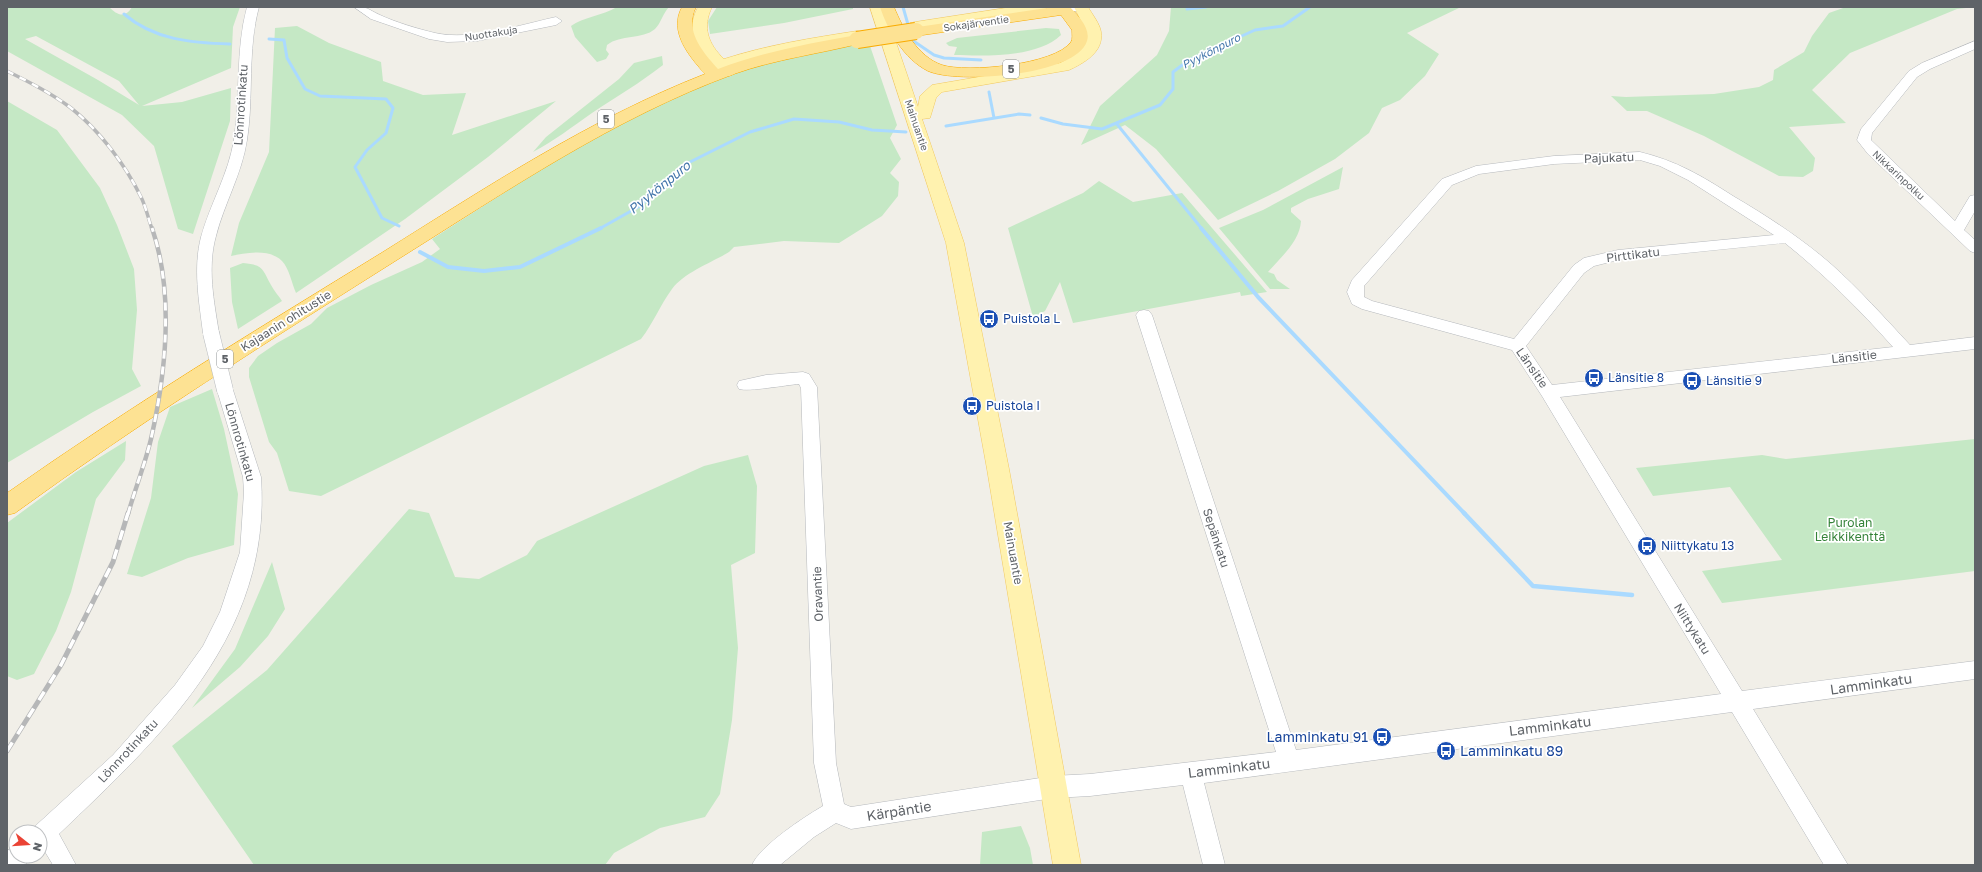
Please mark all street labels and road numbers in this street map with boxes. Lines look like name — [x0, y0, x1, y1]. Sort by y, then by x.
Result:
street label: Sokajärventie — [943, 12, 1010, 34]
street label: Nuottakuja — [464, 23, 518, 43]
road number: 5 — [1003, 60, 1019, 78]
street label: Lönnrotinkatu — [230, 64, 251, 146]
street label: Mainuantie — [903, 98, 931, 152]
road number: 5 — [598, 110, 614, 128]
street label: Nikkarinpolku — [1870, 148, 1928, 202]
street label: Pajukatu — [1584, 149, 1634, 166]
street label: Pirttikatu — [1605, 244, 1661, 265]
street label: Kajaanin ohitustie — [238, 287, 334, 354]
street label: Länsitie — [1513, 345, 1552, 391]
street label: Länsitie — [1830, 347, 1877, 366]
road number: 5 — [217, 350, 233, 368]
street label: Lönnrotinkatu — [222, 401, 259, 483]
street label: Sepänkatu — [1200, 506, 1233, 569]
street label: Mainuantie — [1001, 520, 1026, 586]
street label: Oravantie — [809, 566, 826, 622]
street label: Niittykatu — [1671, 600, 1714, 657]
street label: Lamminkatu — [1829, 669, 1913, 698]
street label: Lamminkatu — [1508, 712, 1592, 739]
street label: Lönnrotinkatu — [94, 716, 161, 785]
street label: Lamminkatu — [1187, 754, 1271, 781]
street label: Kärpäntie — [865, 797, 933, 824]

